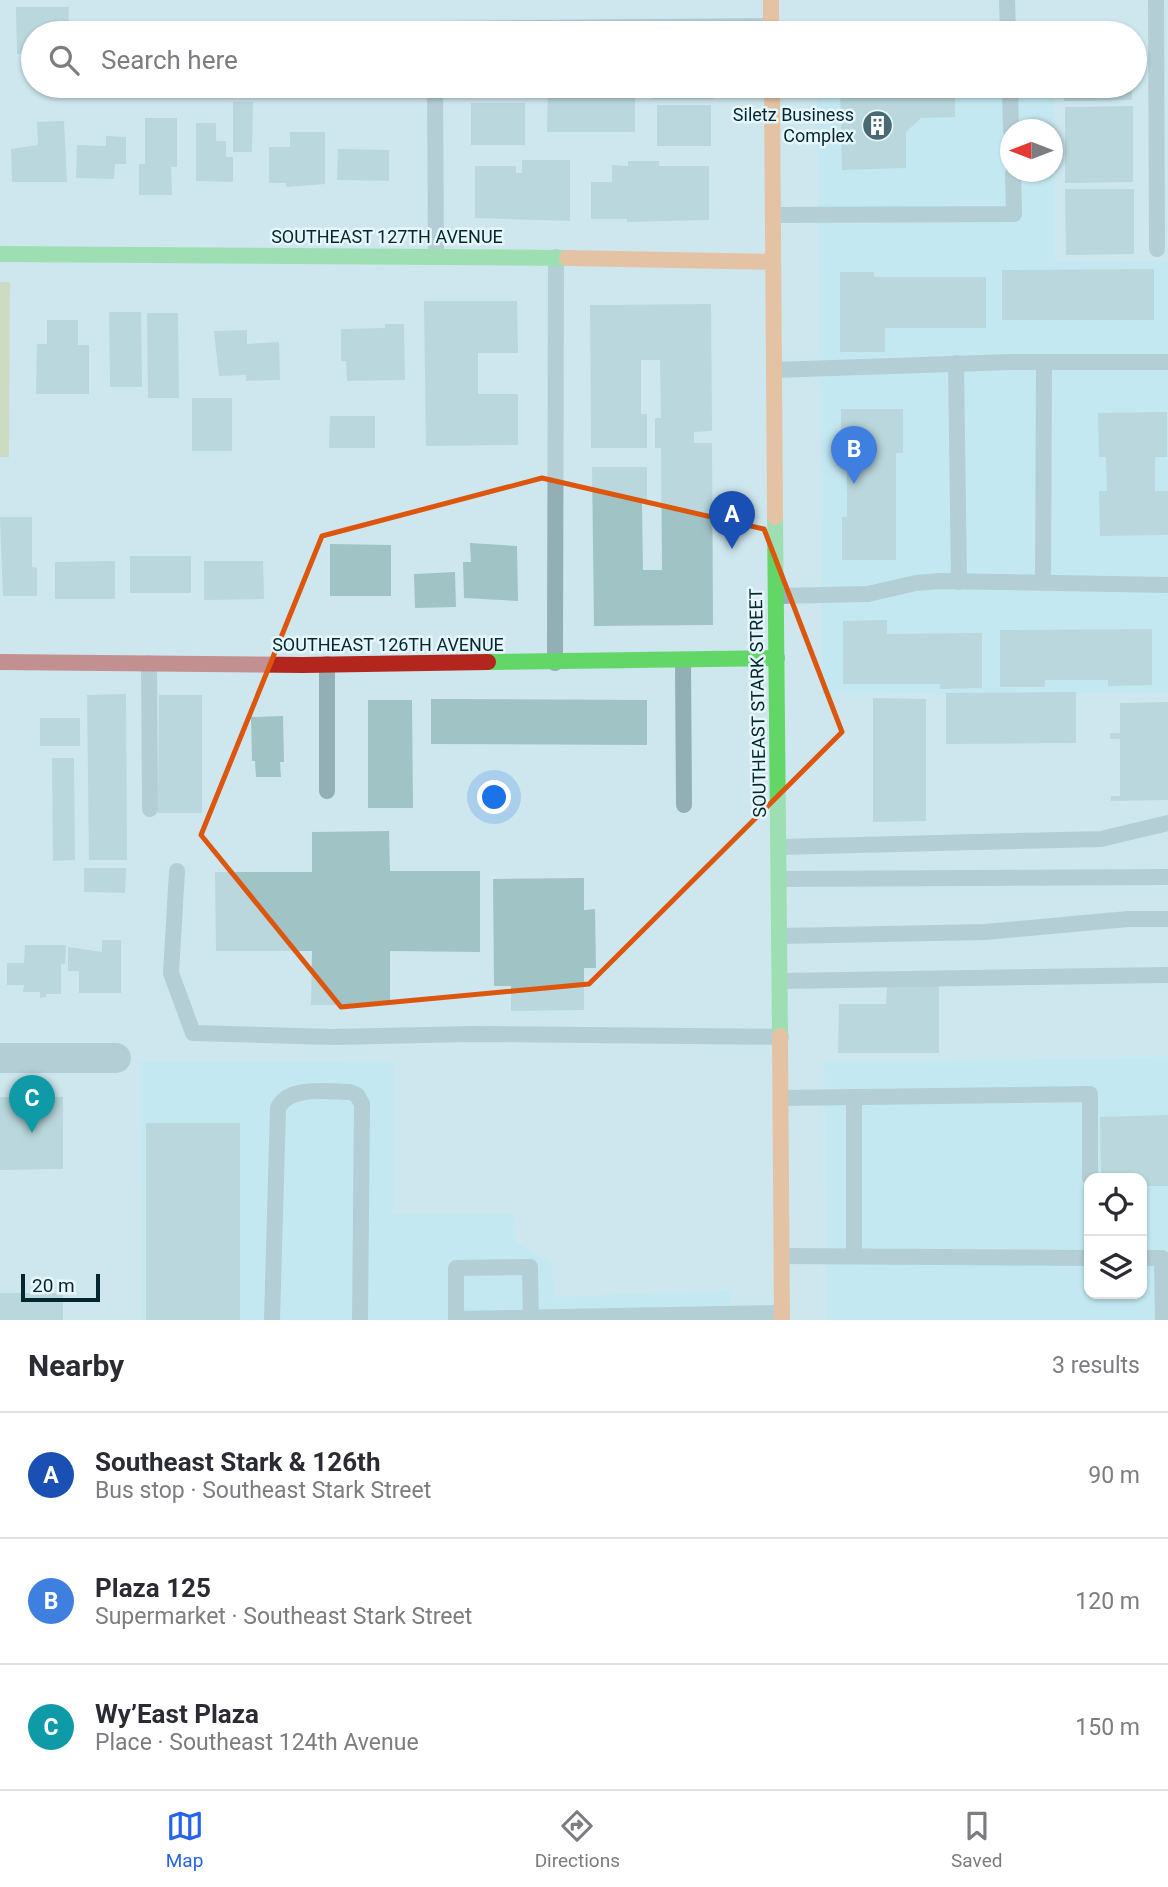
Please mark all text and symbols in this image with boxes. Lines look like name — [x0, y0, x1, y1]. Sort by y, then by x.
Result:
search box — [21, 21, 1147, 98]
icon: search — [45, 41, 83, 79]
text: Search here — [101, 45, 238, 75]
place label: Siletz Business Complex — [733, 104, 854, 146]
building icon: Siletz Business Complex — [860, 108, 894, 142]
north arrow — [1000, 119, 1063, 182]
street label: SOUTHEAST 127TH AVENUE — [271, 226, 503, 247]
pin: B — [831, 426, 877, 484]
pin: A — [709, 491, 755, 549]
street label: SOUTHEAST STARK STREET — [745, 588, 770, 818]
street label: SOUTHEAST 126TH AVENUE — [272, 634, 504, 655]
your location — [477, 780, 511, 814]
pin: C — [9, 1075, 55, 1133]
map controls — [1084, 1173, 1147, 1299]
button: locate — [1084, 1173, 1147, 1236]
button: layers — [1084, 1236, 1147, 1299]
scale bar — [21, 1271, 100, 1303]
text: 20 m — [32, 1274, 75, 1297]
text: Nearby — [28, 1348, 124, 1383]
text: 3 results — [1052, 1352, 1140, 1379]
text: Southeast Stark & 126th — [95, 1447, 380, 1477]
text: A — [43, 1462, 59, 1489]
text: 90 m — [1088, 1462, 1140, 1489]
text: Bus stop · Southeast Stark Street — [95, 1477, 431, 1504]
text: Plaza 125 — [95, 1573, 211, 1603]
text: B — [44, 1588, 58, 1615]
text: 120 m — [1075, 1588, 1140, 1615]
text: Supermarket · Southeast Stark Street — [95, 1603, 472, 1630]
text: Wy’East Plaza — [95, 1699, 259, 1729]
text: C — [43, 1714, 59, 1741]
text: 150 m — [1075, 1714, 1140, 1741]
text: Place · Southeast 124th Avenue — [95, 1729, 419, 1756]
tab: Map — [166, 1807, 204, 1872]
tab: Directions — [535, 1807, 620, 1872]
tab: Saved — [951, 1807, 1002, 1872]

